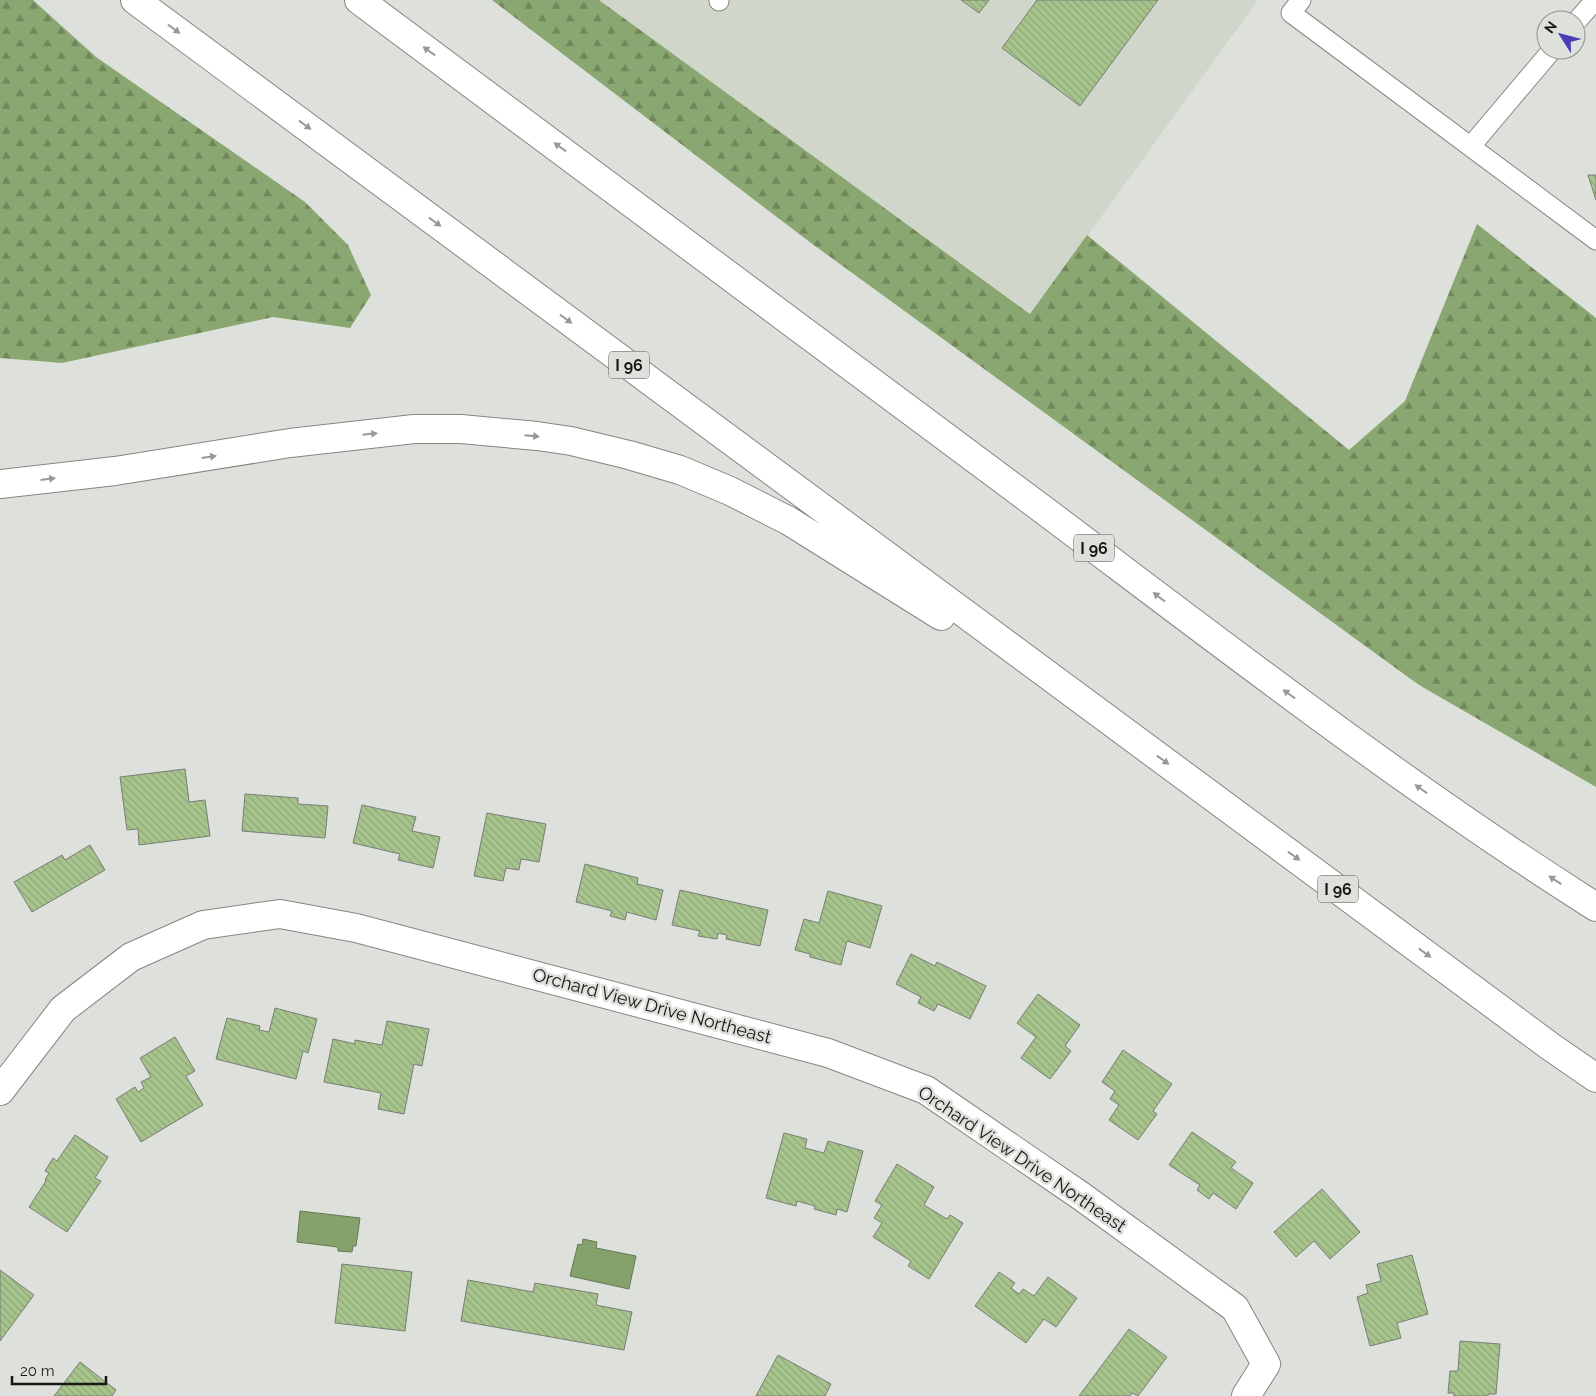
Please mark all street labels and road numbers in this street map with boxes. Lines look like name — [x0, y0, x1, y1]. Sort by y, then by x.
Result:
road number: I 96 — [609, 352, 649, 378]
road number: I 96 — [1074, 534, 1114, 562]
road number: I 96 — [1318, 876, 1358, 902]
street label: Orchard View Drive Northeast — [531, 964, 774, 1047]
street label: Orchard View Drive Northeast — [914, 1081, 1130, 1236]

